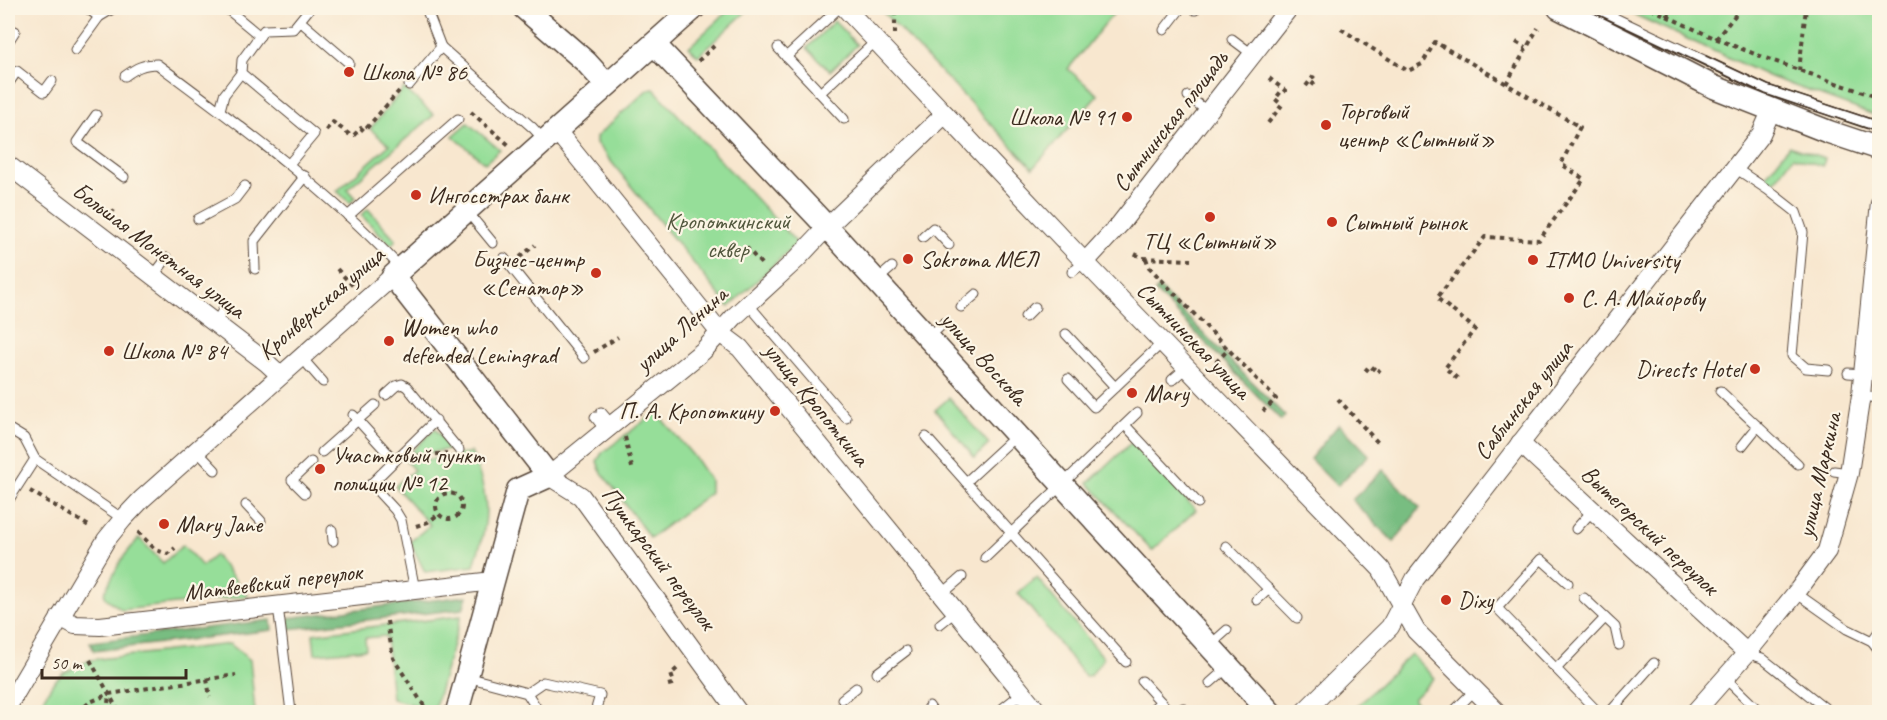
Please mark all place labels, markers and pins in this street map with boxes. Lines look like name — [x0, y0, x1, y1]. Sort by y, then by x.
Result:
place label: Школа № 86 — [361, 57, 468, 87]
marker: Школа № 86 — [342, 65, 356, 79]
place label: Торговый центр «Сытный» — [1338, 96, 1495, 154]
place label: Школа № 91 — [1009, 102, 1116, 132]
marker: Школа № 91 — [1120, 110, 1134, 124]
marker: Торговый центр «Сытный» — [1319, 118, 1333, 132]
place label: Ингосстрах банк — [428, 180, 570, 210]
marker: Ингосстрах банк — [409, 188, 423, 202]
place label: Сытный рынок — [1344, 207, 1469, 237]
marker: ТЦ «Сытный» — [1203, 210, 1217, 224]
marker: Сытный рынок — [1325, 215, 1339, 229]
place label: ТЦ «Сытный» — [1143, 226, 1277, 256]
place label: Бизнес-центр «Сенатор» — [472, 244, 585, 302]
place label: Sokroma МЕЛ — [920, 244, 1040, 274]
place label: ITMO University — [1545, 245, 1681, 275]
marker: Sokroma МЕЛ — [901, 252, 915, 266]
marker: ITMO University — [1526, 253, 1540, 267]
marker: Бизнес-центр «Сенатор» — [589, 266, 603, 280]
place label: С. А. Майорову — [1581, 283, 1706, 313]
marker: С. А. Майорову — [1562, 291, 1576, 305]
place label: Women who defended Leningrad — [401, 312, 560, 370]
marker: Women who defended Leningrad — [382, 334, 396, 348]
place label: Школа № 84 — [121, 336, 229, 366]
marker: Школа № 84 — [102, 344, 116, 358]
place label: Directs Hotel — [1636, 354, 1747, 384]
marker: Directs Hotel — [1748, 362, 1762, 376]
place label: Mary — [1144, 378, 1190, 408]
marker: Mary — [1125, 386, 1139, 400]
place label: П. А. Кропоткину — [619, 396, 765, 426]
marker: П. А. Кропоткину — [768, 404, 782, 418]
place label: Участковый пункт полиции № 12 — [332, 440, 486, 498]
marker: Участковый пункт полиции № 12 — [313, 462, 327, 476]
place label: Mary Jane — [176, 509, 264, 539]
marker: Mary Jane — [157, 517, 171, 531]
place label: Dixy — [1458, 585, 1495, 615]
marker: Dixy — [1439, 593, 1453, 607]

